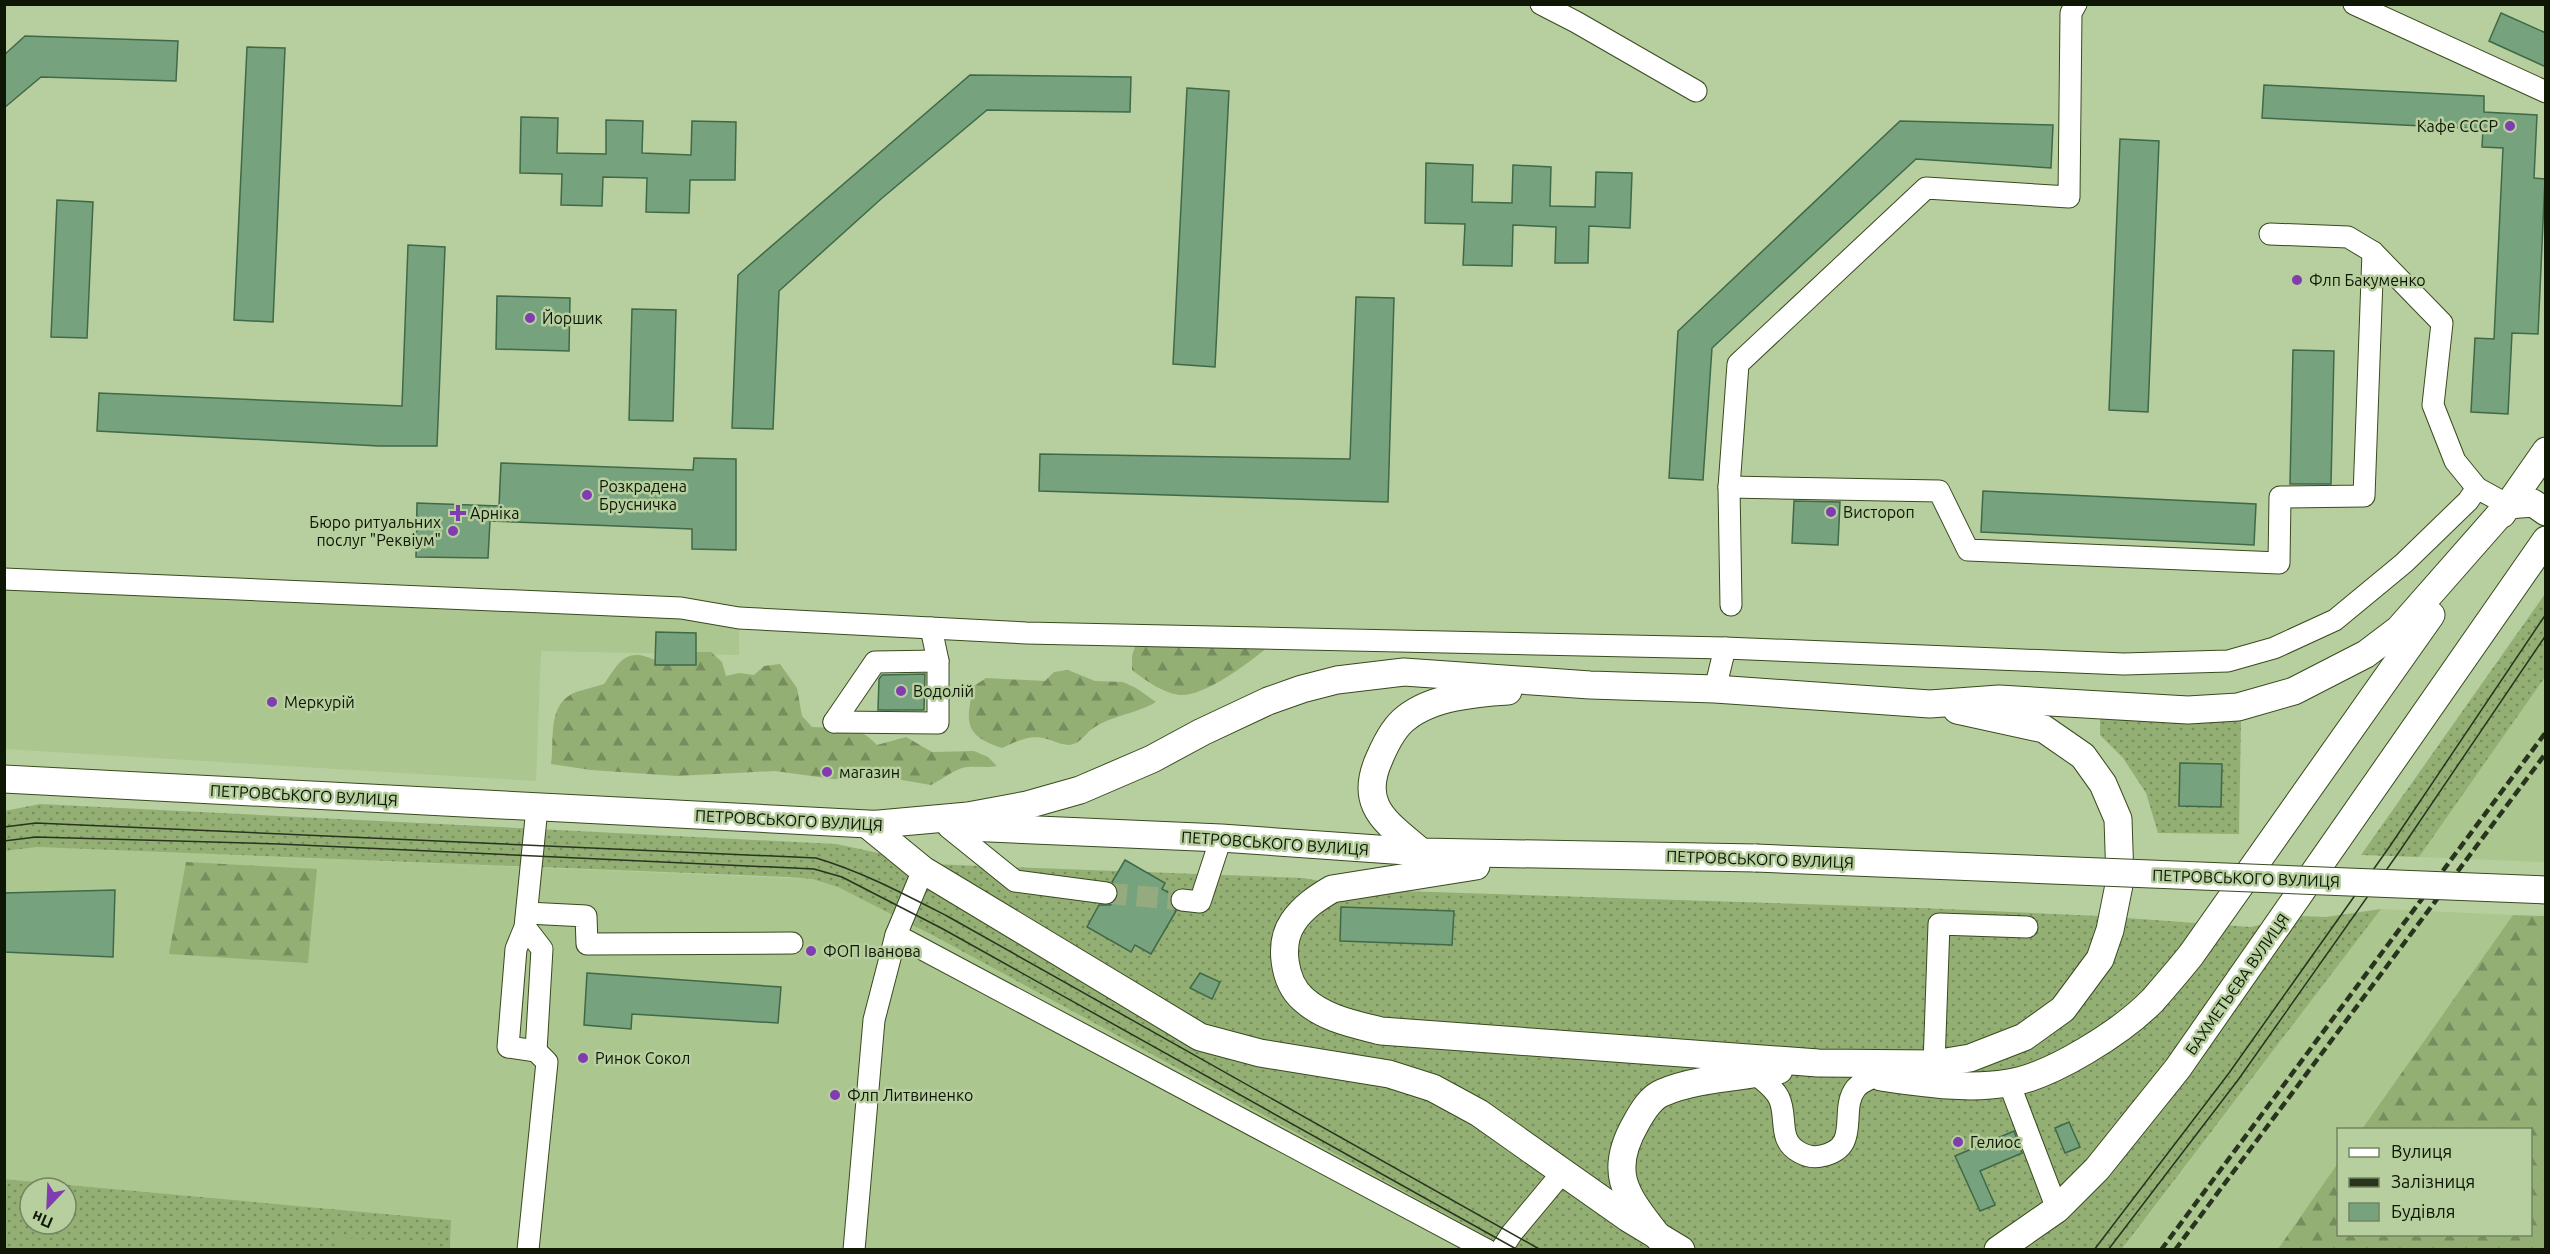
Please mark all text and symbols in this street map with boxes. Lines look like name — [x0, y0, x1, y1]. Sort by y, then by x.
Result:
place label: Кафе СССР — [2417, 117, 2498, 135]
marker: Кафе СССР — [2503, 119, 2517, 133]
place label: Флп Бакуменко — [2309, 271, 2426, 289]
marker: Флп Бакуменко — [2290, 273, 2304, 287]
place label: Йоршик — [542, 308, 603, 327]
marker: Йоршик — [523, 311, 537, 325]
place label: Розкрадена Брусничка — [599, 477, 687, 513]
marker: Розкрадена Брусничка — [580, 488, 594, 502]
place label: Вистороп — [1843, 503, 1915, 521]
place label: Арніка — [470, 504, 519, 522]
marker: Вистороп — [1824, 505, 1838, 519]
marker: Арніка — [451, 506, 465, 520]
place label: Бюро ритуальних послуг "Реквіум" — [309, 513, 441, 549]
marker: Бюро ритуальних послуг "Реквіум" — [446, 524, 460, 538]
place label: Водолій — [913, 682, 974, 700]
marker: Водолій — [894, 684, 908, 698]
place label: Меркурій — [284, 693, 355, 711]
marker: Меркурій — [265, 695, 279, 709]
place label: магазин — [839, 763, 900, 781]
marker: магазин — [820, 765, 834, 779]
street label: ПЕТРОВСЬКОГО ВУЛИЦЯ — [210, 781, 398, 809]
street label: ПЕТРОВСЬКОГО ВУЛИЦЯ — [695, 806, 883, 834]
street label: ПЕТРОВСЬКОГО ВУЛИЦЯ — [1181, 827, 1369, 859]
street label: ПЕТРОВСЬКОГО ВУЛИЦЯ — [1666, 847, 1854, 871]
street label: ПЕТРОВСЬКОГО ВУЛИЦЯ — [2152, 866, 2340, 890]
street label: БАХМЕТЬЄВА ВУЛИЦЯ — [2181, 910, 2293, 1058]
place label: ФОП Іванова — [823, 942, 921, 960]
marker: ФОП Іванова — [804, 944, 818, 958]
place label: Ринок Сокол — [595, 1049, 690, 1067]
marker: Ринок Сокол — [576, 1051, 590, 1065]
place label: Флп Литвиненко — [847, 1086, 973, 1104]
marker: Флп Литвиненко — [828, 1088, 842, 1102]
legend — [2337, 1128, 2532, 1236]
place label: Гелиос — [1970, 1133, 2021, 1151]
marker: Гелиос — [1951, 1135, 1965, 1149]
text: Вулиця — [2391, 1141, 2452, 1161]
text: Залізниця — [2391, 1171, 2475, 1191]
north arrow — [18, 1176, 78, 1236]
text: Будівля — [2391, 1201, 2456, 1221]
text: Пн — [29, 1207, 55, 1232]

